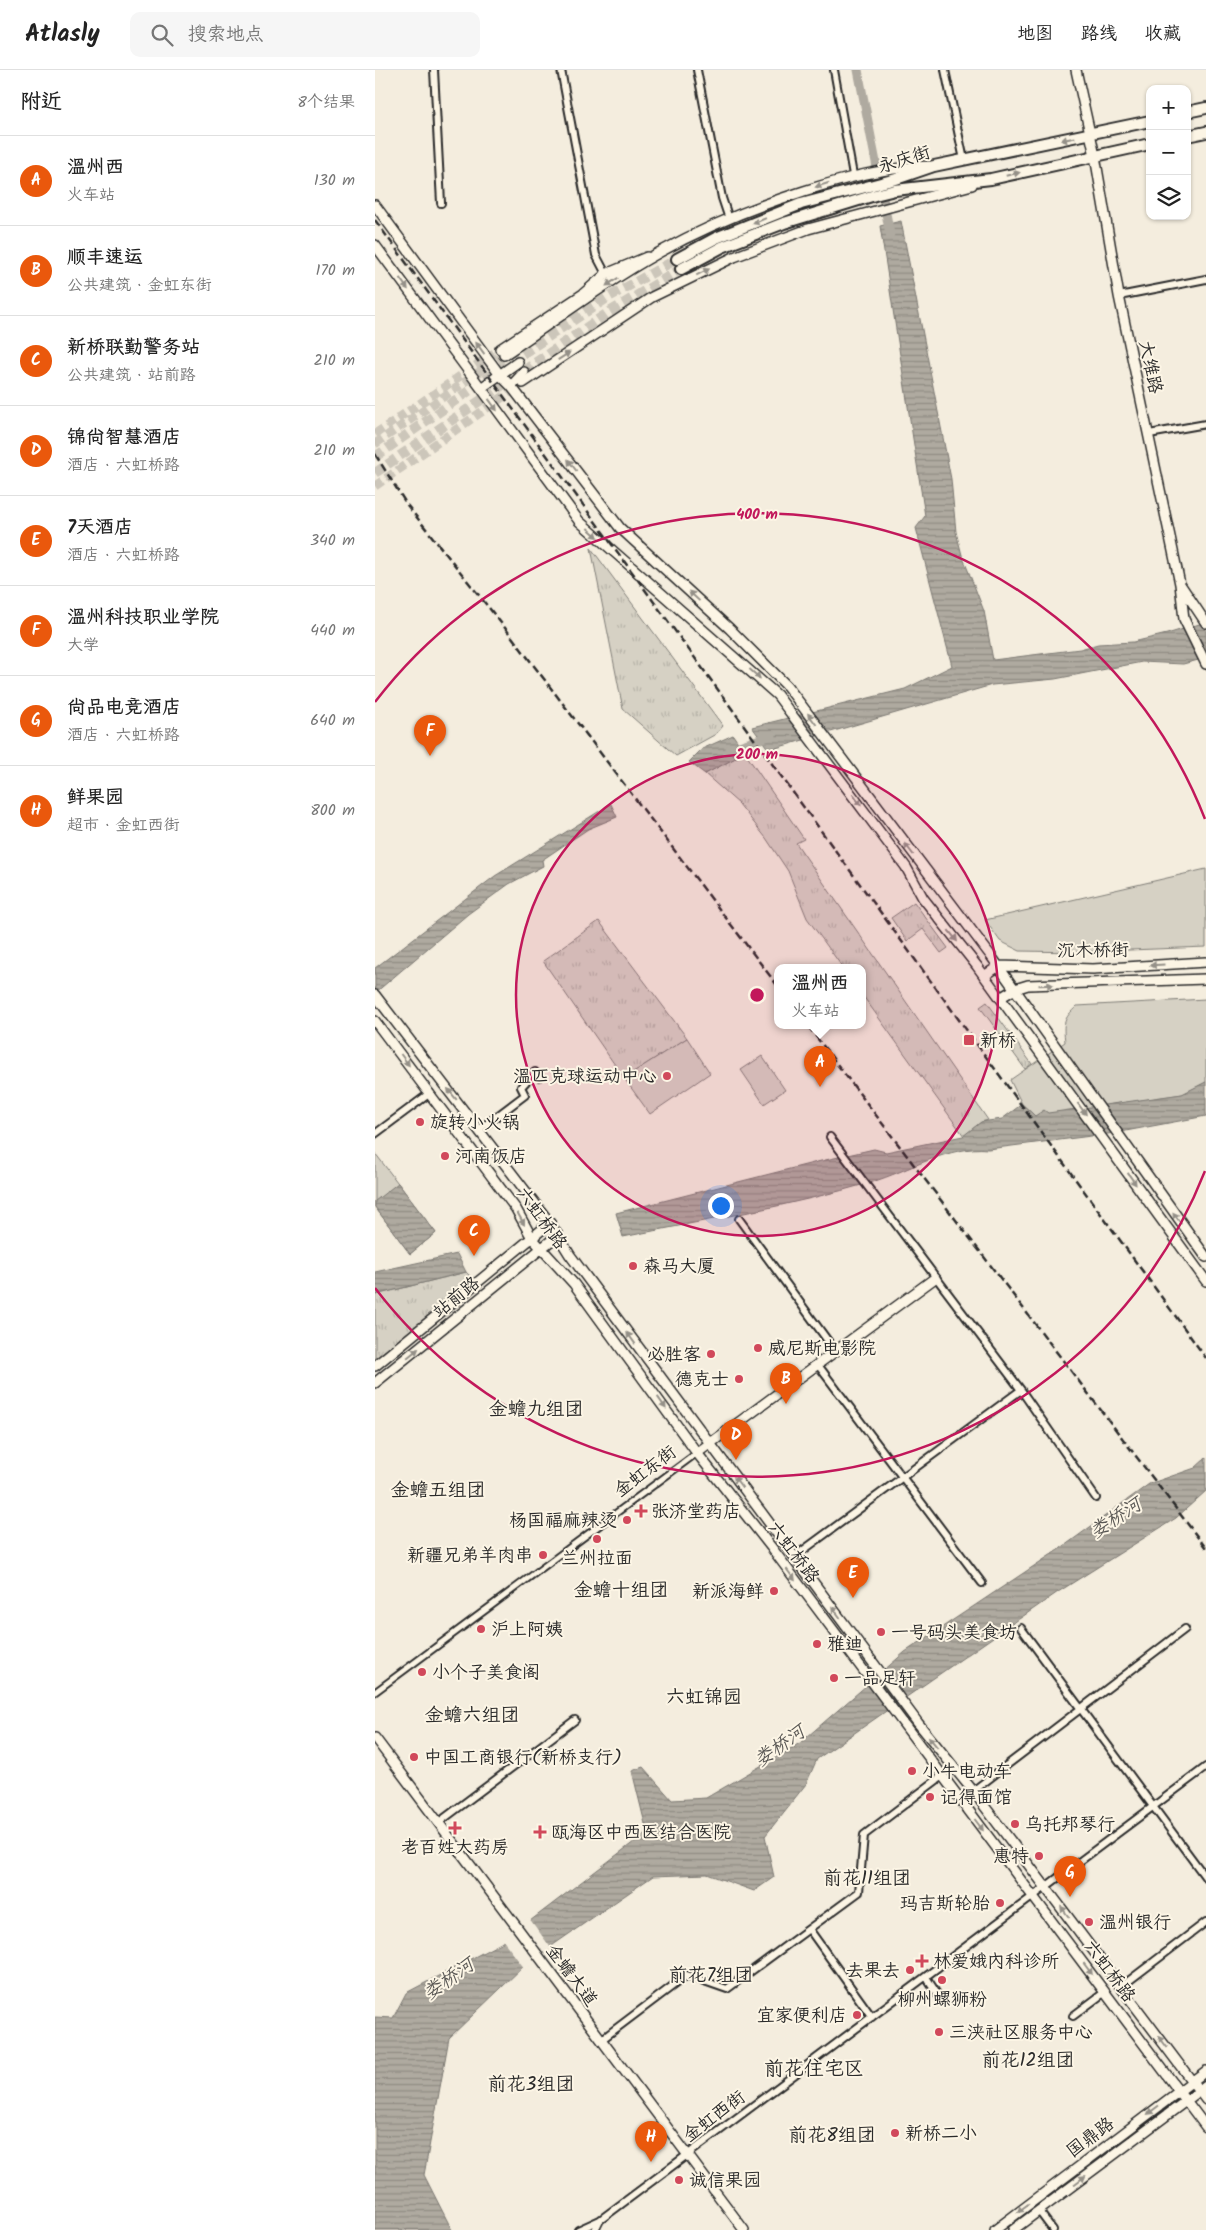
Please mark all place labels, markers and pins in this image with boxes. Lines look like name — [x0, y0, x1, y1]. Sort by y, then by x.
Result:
pin: F — [414, 715, 446, 756]
centre of rings — [748, 986, 766, 1004]
place label: 新桥 — [980, 1027, 1016, 1056]
marker: 新桥 — [962, 1033, 976, 1047]
pin: A — [804, 1046, 836, 1087]
place label: 温匹克球运动中心 — [513, 1063, 657, 1092]
marker: 温匹克球运动中心 — [661, 1070, 673, 1082]
place label: 旋转小火锅 — [430, 1109, 520, 1138]
marker: 旋转小火锅 — [414, 1116, 426, 1128]
place label: 河南饭店 — [455, 1143, 527, 1172]
marker: 河南饭店 — [439, 1150, 451, 1162]
pin: C — [458, 1215, 490, 1256]
place label: 森马大厦 — [643, 1253, 715, 1282]
marker: 森马大厦 — [627, 1260, 639, 1272]
place label: 威尼斯电影院 — [768, 1335, 876, 1364]
place label: 必胜客 — [647, 1341, 701, 1370]
marker: 威尼斯电影院 — [752, 1342, 764, 1354]
marker: 必胜客 — [705, 1348, 717, 1360]
pin: B — [770, 1363, 802, 1404]
place label: 德克士 — [675, 1366, 729, 1395]
marker: 德克士 — [733, 1373, 745, 1385]
pin: D — [720, 1419, 752, 1460]
place label: 张济堂药店 — [651, 1498, 741, 1527]
marker: 张济堂药店 — [635, 1505, 647, 1517]
place label: 杨国福麻辣烫 — [509, 1507, 617, 1536]
marker: 杨国福麻辣烫 — [621, 1514, 633, 1526]
marker: 兰州拉面 — [591, 1533, 603, 1545]
place label: 新疆兄弟羊肉串 — [407, 1542, 533, 1571]
place label: 兰州拉面 — [561, 1545, 633, 1574]
marker: 新疆兄弟羊肉串 — [537, 1549, 549, 1561]
pin: E — [837, 1557, 869, 1598]
place label: 新派海鲜 — [692, 1578, 764, 1607]
marker: 新派海鲜 — [768, 1585, 780, 1597]
place label: 沪上阿姨 — [491, 1616, 563, 1645]
place label: 一号码头美食坊 — [891, 1619, 1017, 1648]
marker: 沪上阿姨 — [475, 1623, 487, 1635]
marker: 一号码头美食坊 — [875, 1626, 887, 1638]
place label: 雅迪 — [827, 1631, 863, 1660]
marker: 雅迪 — [811, 1638, 823, 1650]
place label: 小个子美食阁 — [432, 1659, 540, 1688]
place label: 一品足轩 — [844, 1665, 916, 1694]
marker: 小个子美食阁 — [416, 1666, 428, 1678]
marker: 一品足轩 — [828, 1672, 840, 1684]
place label: 中国工商银行(新桥支行) — [424, 1744, 622, 1773]
marker: 中国工商银行(新桥支行) — [408, 1751, 420, 1763]
place label: 小牛电动车 — [922, 1758, 1012, 1787]
marker: 小牛电动车 — [906, 1765, 918, 1777]
place label: 记得面馆 — [940, 1784, 1012, 1813]
marker: 记得面馆 — [924, 1791, 936, 1803]
place label: 乌托邦琴行 — [1025, 1811, 1115, 1840]
marker: 乌托邦琴行 — [1009, 1818, 1021, 1830]
place label: 瓯海区中西医结合医院 — [551, 1819, 731, 1848]
marker: 老百姓大药房 — [449, 1822, 461, 1834]
marker: 瓯海区中西医结合医院 — [533, 1825, 547, 1839]
place label: 老百姓大药房 — [401, 1834, 509, 1863]
place label: 惠特 — [993, 1843, 1029, 1872]
marker: 惠特 — [1033, 1850, 1045, 1862]
pin: G — [1054, 1856, 1086, 1897]
place label: 玛吉斯轮胎 — [900, 1890, 990, 1919]
marker: 玛吉斯轮胎 — [994, 1897, 1006, 1909]
place label: 温州银行 — [1099, 1909, 1171, 1938]
marker: 温州银行 — [1083, 1916, 1095, 1928]
place label: 林爱娥内科诊所 — [933, 1948, 1059, 1977]
marker: 林爱娥内科诊所 — [915, 1954, 929, 1968]
place label: 去果去 — [846, 1957, 900, 1986]
marker: 去果去 — [904, 1964, 916, 1976]
marker: 柳州螺狮粉 — [936, 1974, 948, 1986]
place label: 柳州螺狮粉 — [897, 1986, 987, 2015]
place label: 宜家便利店 — [757, 2002, 847, 2031]
marker: 宜家便利店 — [851, 2009, 863, 2021]
place label: 三浃社区服务中心 — [949, 2019, 1093, 2048]
marker: 三浃社区服务中心 — [933, 2026, 945, 2038]
place label: 新桥二小 — [905, 2120, 977, 2149]
pin: H — [635, 2121, 667, 2162]
marker: 新桥二小 — [889, 2127, 901, 2139]
place label: 诚信果园 — [689, 2167, 761, 2196]
marker: 诚信果园 — [673, 2174, 685, 2186]

